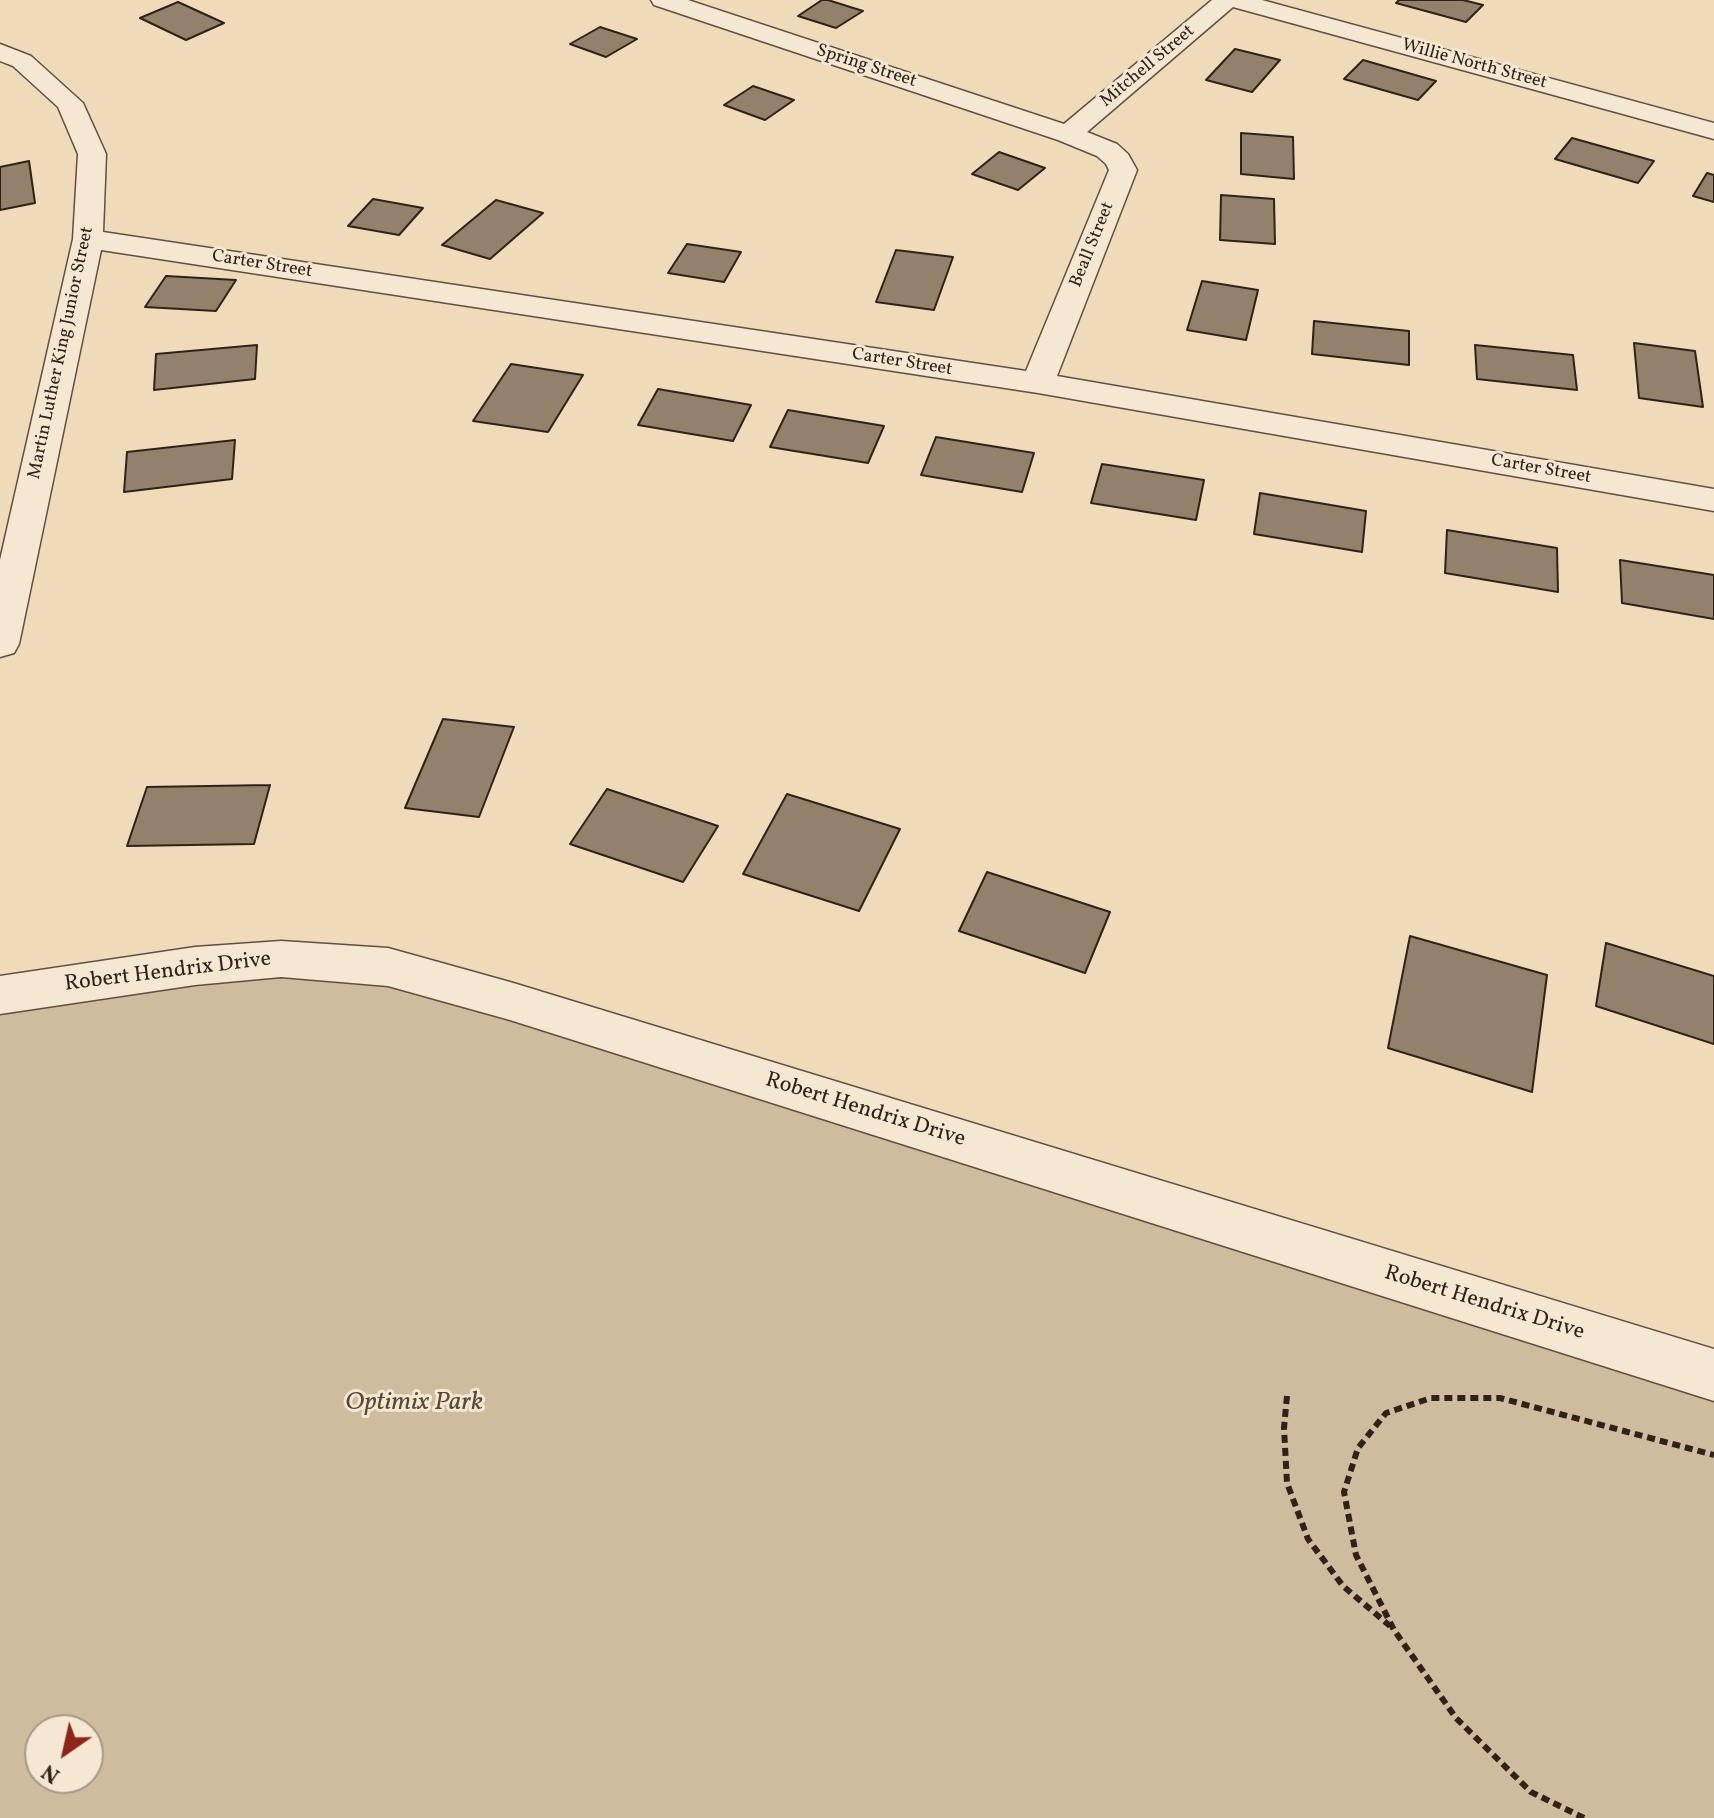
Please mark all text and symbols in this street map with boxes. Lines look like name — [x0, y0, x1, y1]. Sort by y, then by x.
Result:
street label: Mitchell Street — [1096, 21, 1200, 113]
street label: Willie North Street — [1399, 35, 1549, 95]
street label: Spring Street — [813, 41, 919, 93]
street label: Beall Street — [1066, 199, 1120, 291]
street label: Martin Luther King Junior Street — [25, 225, 99, 481]
street label: Carter Street — [210, 246, 314, 284]
street label: Carter Street — [850, 344, 954, 382]
street label: Carter Street — [1489, 451, 1593, 489]
street label: Robert Hendrix Drive — [63, 947, 273, 999]
street label: Robert Hendrix Drive — [762, 1068, 968, 1154]
street label: Robert Hendrix Drive — [1381, 1261, 1587, 1347]
park label: Optimix Park — [345, 1388, 483, 1420]
north arrow — [24, 1714, 104, 1794]
text: N — [36, 1755, 67, 1790]

